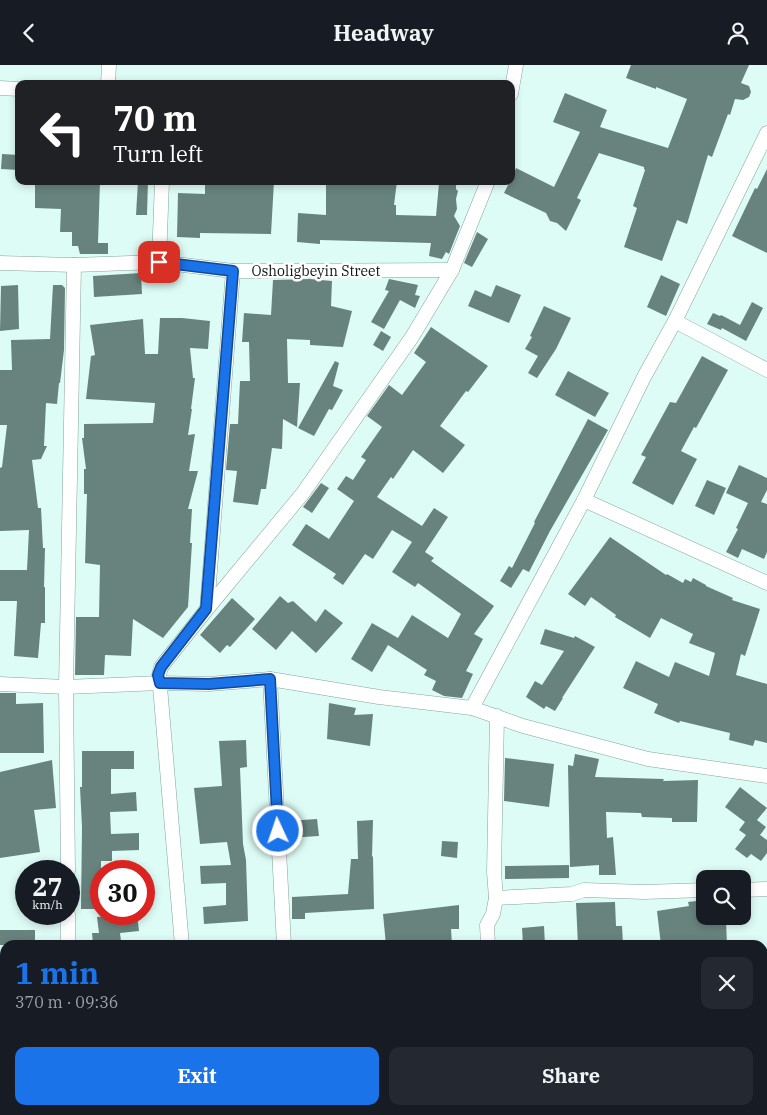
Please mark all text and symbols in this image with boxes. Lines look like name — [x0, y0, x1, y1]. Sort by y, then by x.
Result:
text: Headway — [333, 18, 434, 47]
icon: back — [15, 19, 43, 47]
icon: person — [724, 19, 752, 47]
text: 70 m — [113, 95, 197, 141]
icon: left — [30, 100, 95, 165]
text: Turn left — [113, 139, 203, 168]
pin — [138, 241, 180, 283]
icon: arrive — [145, 248, 173, 276]
street label: Osholigbeyin Street — [251, 262, 381, 280]
position arrow — [251, 804, 303, 856]
speed limit sign: 30 — [90, 860, 155, 925]
text: 27 — [32, 870, 63, 903]
map controls — [696, 870, 751, 925]
button: search — [696, 870, 751, 925]
text: km/h — [32, 897, 63, 912]
text: 1 min — [15, 953, 99, 992]
button: close — [701, 957, 753, 1009]
text: 370 m · 09:36 — [15, 992, 118, 1012]
button: Exit — [15, 1047, 379, 1105]
button: Share — [389, 1047, 753, 1105]

